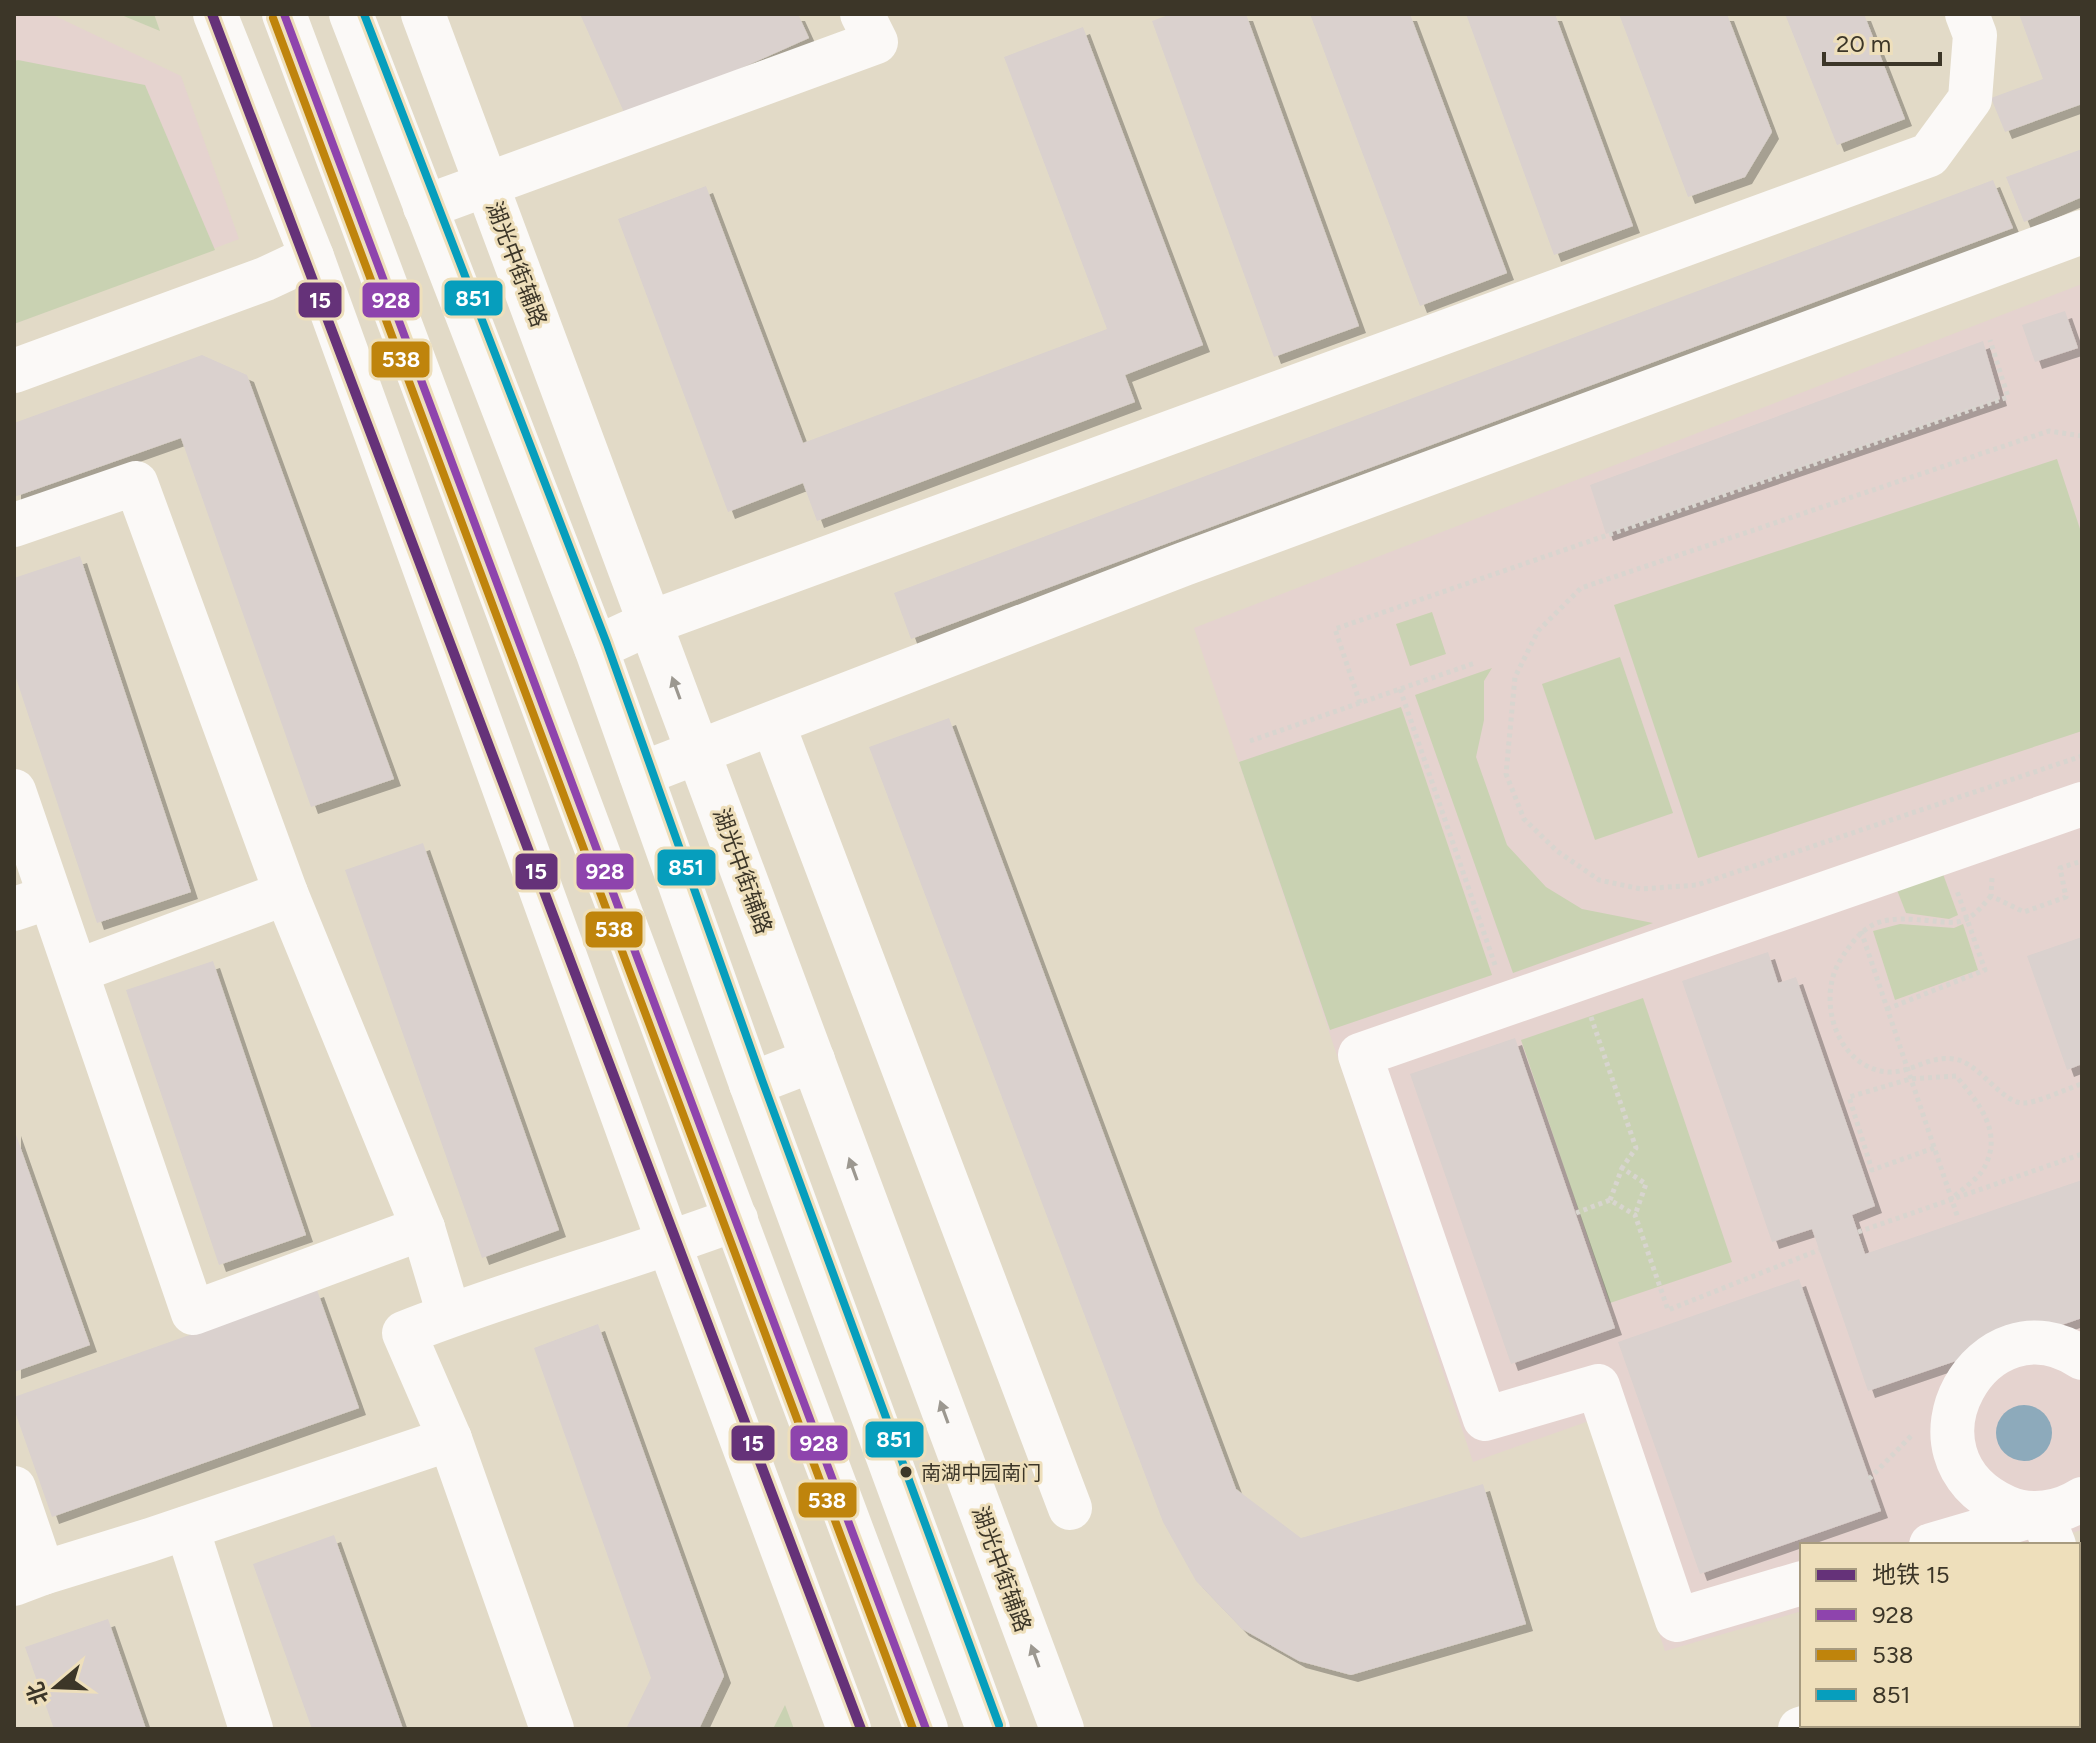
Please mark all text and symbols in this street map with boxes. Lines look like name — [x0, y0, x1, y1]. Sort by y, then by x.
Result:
scale bar — [1824, 16, 1940, 66]
text: 20 m — [1836, 29, 1891, 58]
street label: 湖光中街辅路 — [480, 198, 553, 331]
line badge: 851 — [443, 279, 504, 317]
line badge: 15 — [297, 281, 343, 319]
line badge: 928 — [361, 281, 421, 319]
text: 851 — [455, 285, 491, 312]
text: 15 — [309, 287, 331, 314]
text: 928 — [372, 287, 410, 314]
line badge: 538 — [370, 340, 431, 379]
text: 538 — [382, 346, 420, 373]
one-way arrow — [669, 676, 682, 700]
street label: 湖光中街辅路 — [707, 805, 778, 938]
line badge: 851 — [656, 848, 717, 887]
line badge: 15 — [514, 852, 559, 891]
line badge: 928 — [575, 852, 635, 891]
text: 851 — [668, 854, 704, 881]
text: 15 — [525, 858, 547, 885]
text: 928 — [586, 858, 624, 885]
line badge: 538 — [584, 910, 644, 949]
text: 538 — [595, 916, 633, 943]
one-way arrow — [846, 1157, 859, 1181]
one-way arrow — [937, 1400, 950, 1424]
line badge: 851 — [864, 1420, 925, 1459]
line badge: 15 — [730, 1424, 776, 1462]
line badge: 928 — [789, 1424, 849, 1462]
text: 851 — [876, 1426, 912, 1453]
text: 15 — [742, 1430, 764, 1457]
text: 928 — [800, 1430, 838, 1457]
place label: 南湖中园南门 — [921, 1461, 1041, 1485]
marker: 南湖中园南门 — [898, 1464, 914, 1480]
line badge: 538 — [797, 1481, 858, 1519]
text: 538 — [808, 1487, 846, 1514]
street label: 湖光中街辅路 — [966, 1503, 1037, 1636]
legend — [1800, 1543, 2080, 1727]
text: 地铁 15 — [1872, 1560, 1950, 1589]
text: 928 — [1872, 1600, 1914, 1629]
text: 538 — [1872, 1640, 1914, 1669]
one-way arrow — [1028, 1644, 1041, 1668]
north arrow — [16, 1647, 96, 1727]
text: 北 — [21, 1679, 54, 1708]
text: 851 — [1872, 1680, 1910, 1709]

